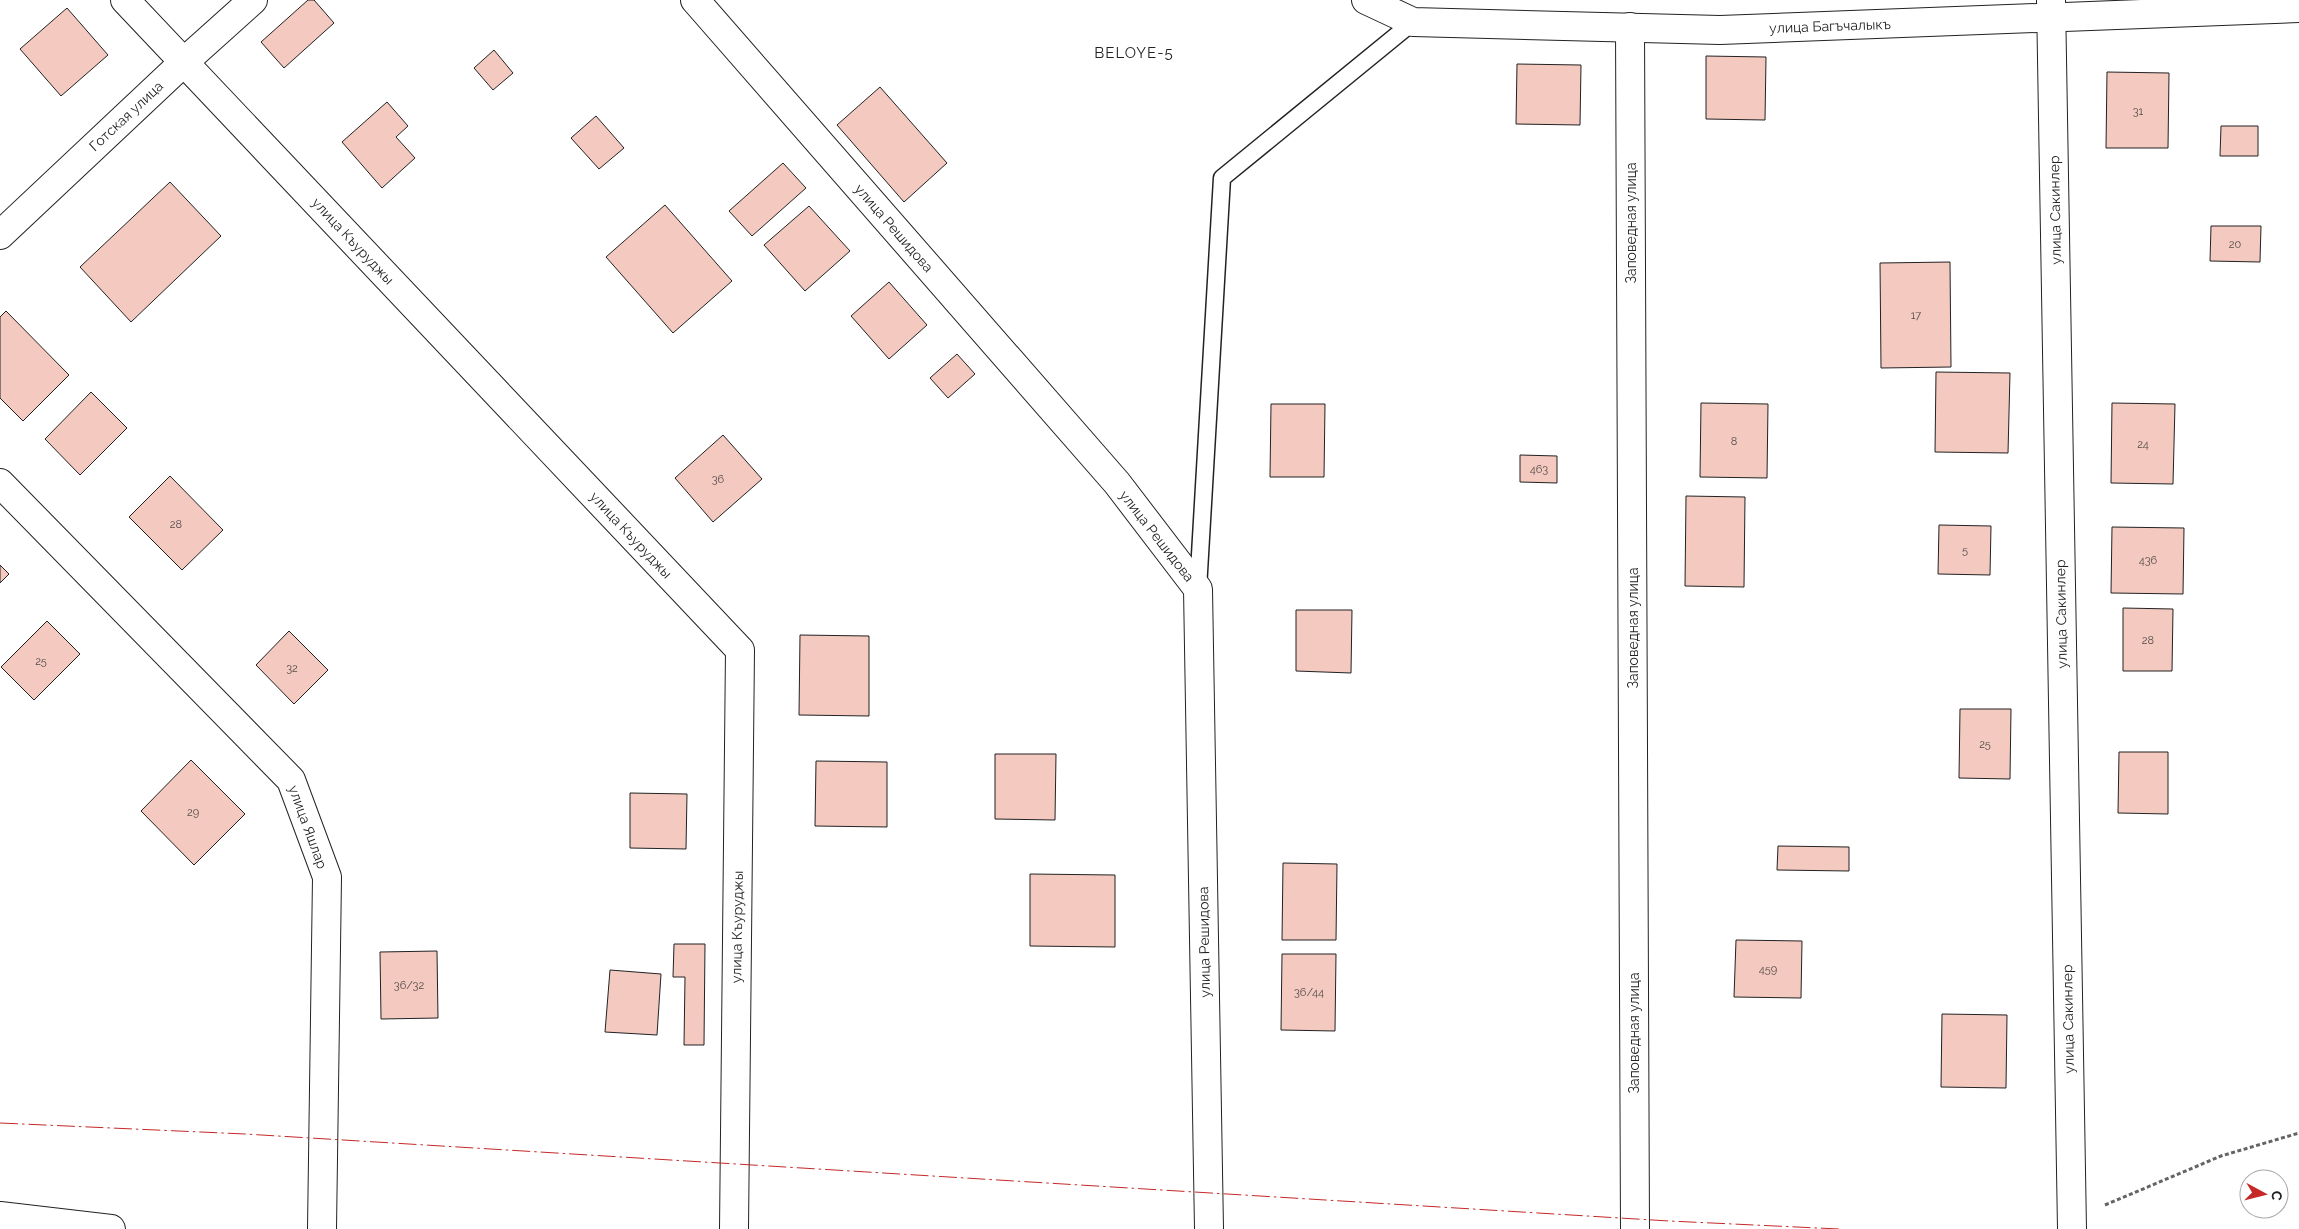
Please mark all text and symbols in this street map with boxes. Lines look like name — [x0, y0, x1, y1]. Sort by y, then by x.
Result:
street label: улица Багъчалыкъ — [1769, 16, 1891, 36]
district label: BELOYE-5 — [1094, 44, 1174, 62]
street label: Готская улица — [86, 78, 166, 154]
house number: 31 — [2133, 105, 2144, 118]
street label: улица Сакинлер — [2046, 155, 2064, 265]
street label: Заповедная улица — [1623, 162, 1639, 284]
street label: улица Решидова — [851, 181, 937, 275]
street label: улица Къуруджы — [309, 194, 397, 288]
house number: 20 — [2229, 238, 2241, 251]
house number: 17 — [1911, 309, 1921, 322]
house number: 8 — [1731, 435, 1737, 448]
house number: 24 — [2137, 438, 2149, 451]
house number: 463 — [1530, 463, 1548, 476]
house number: 36 — [712, 473, 725, 486]
street label: улица Решидова — [1116, 487, 1198, 585]
street label: улица Къуруджы — [587, 488, 675, 582]
house number: 28 — [170, 518, 182, 531]
house number: 5 — [1962, 544, 1968, 557]
house number: 436 — [2139, 554, 2158, 567]
street label: улица Сакинлер — [2052, 559, 2070, 669]
street label: Заповедная улица — [1625, 567, 1641, 689]
house number: 28 — [2142, 634, 2154, 647]
house number: 25 — [35, 655, 47, 668]
house number: 32 — [286, 662, 298, 675]
house number: 25 — [1979, 738, 1991, 751]
street label: улица Яшлар — [286, 783, 331, 871]
house number: 29 — [187, 806, 199, 819]
street label: улица Къуруджы — [728, 871, 746, 983]
street label: улица Решидова — [1195, 886, 1213, 998]
house number: 459 — [1759, 963, 1777, 976]
street label: улица Сакинлер — [2059, 964, 2077, 1074]
street label: Заповедная улица — [1626, 972, 1642, 1094]
house number: 36/32 — [394, 979, 424, 992]
house number: 36/44 — [1294, 986, 1324, 999]
north arrow — [2239, 1169, 2289, 1219]
text: С — [2268, 1190, 2285, 1202]

